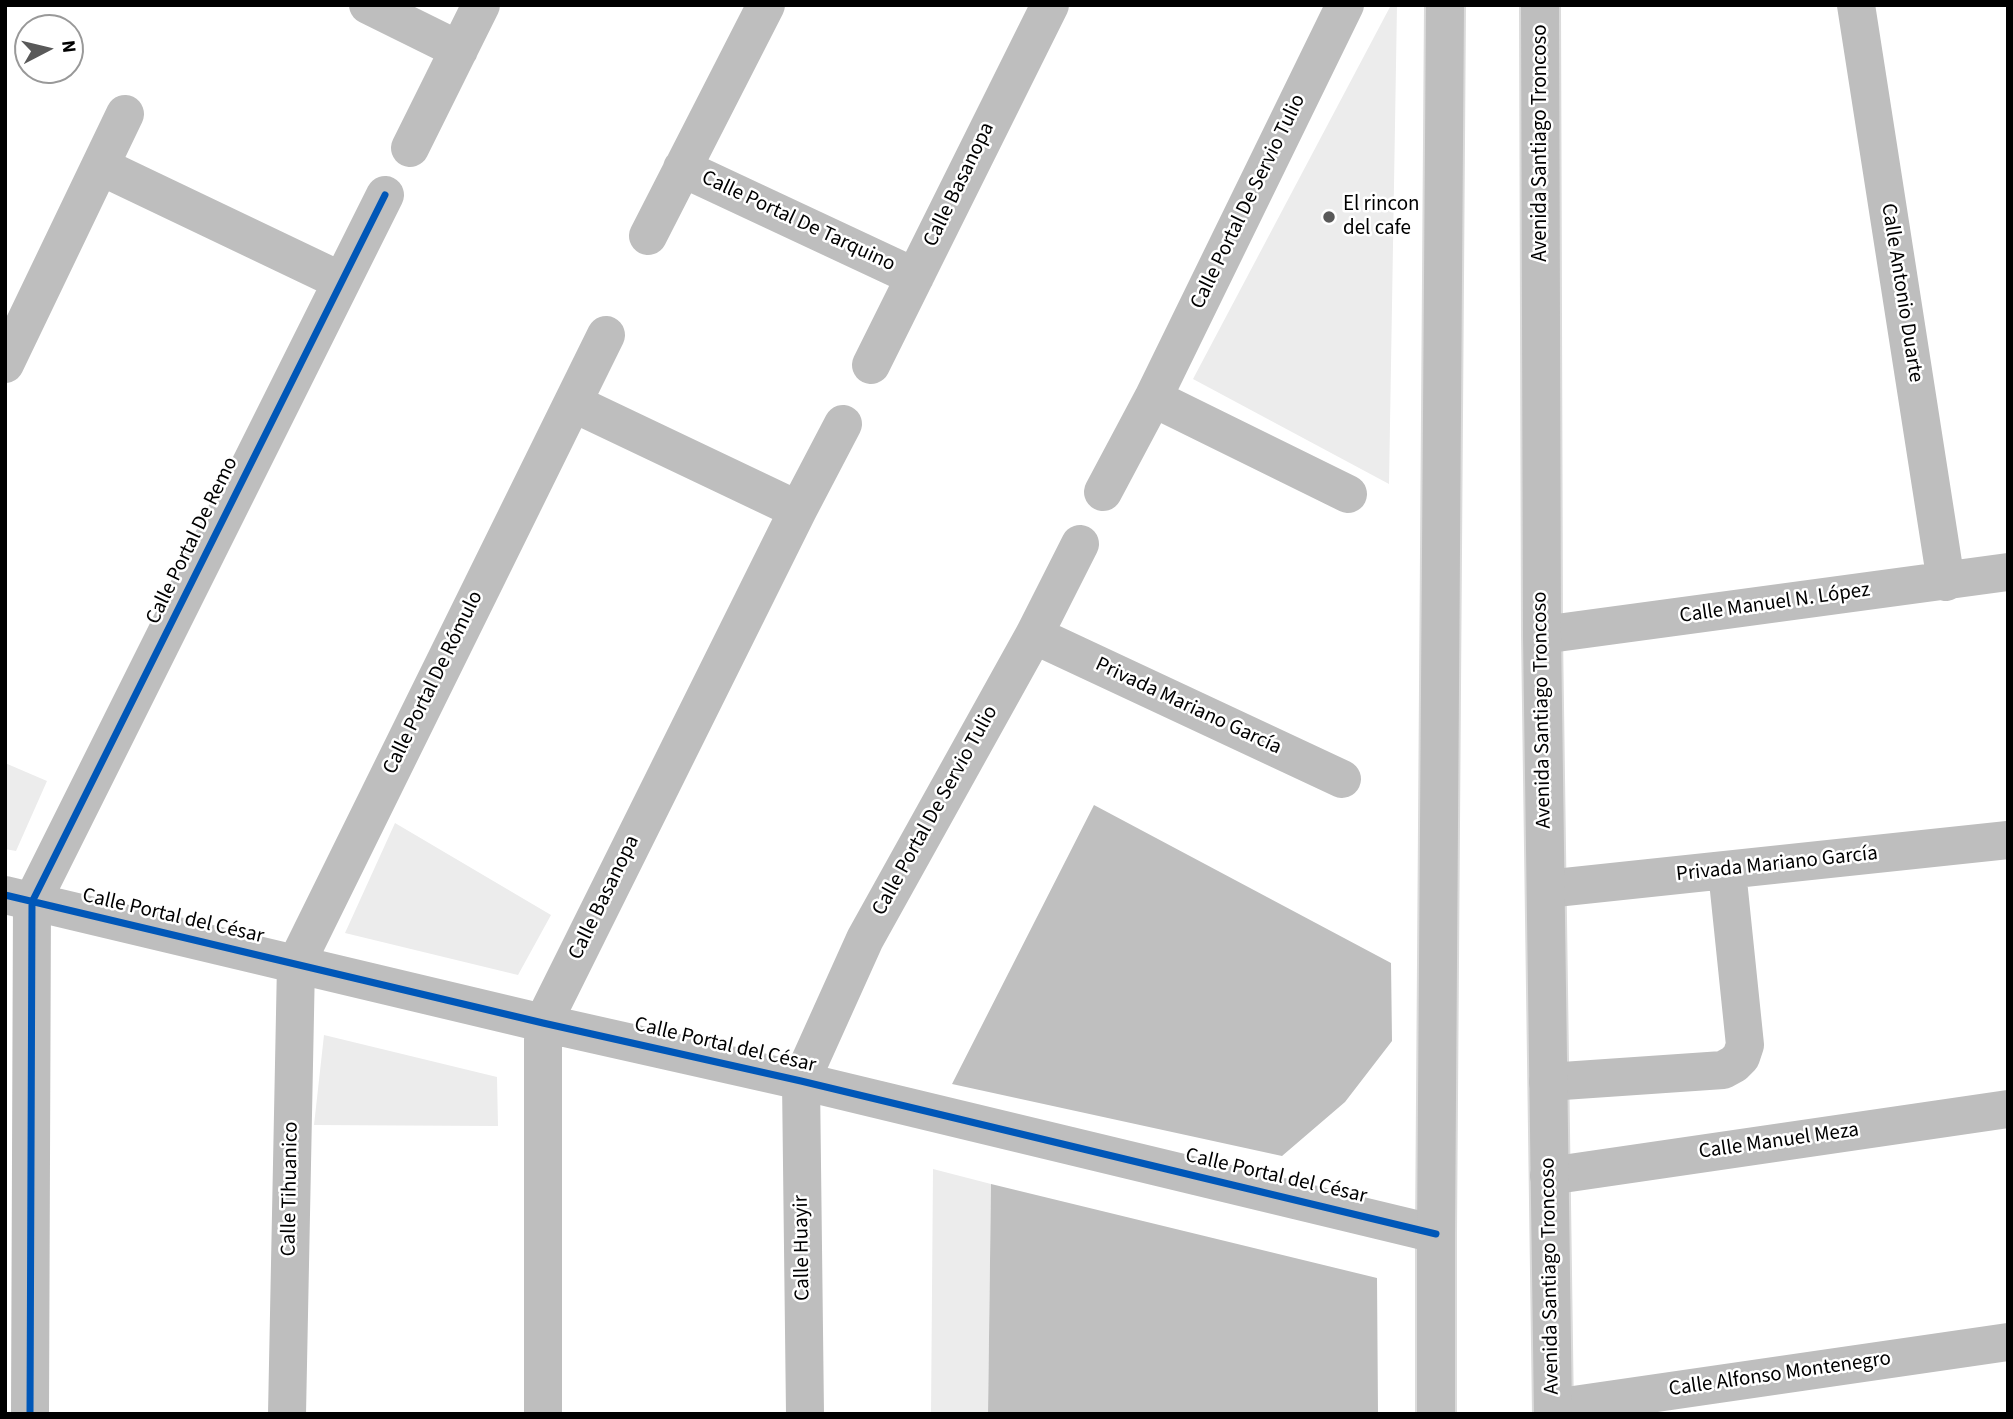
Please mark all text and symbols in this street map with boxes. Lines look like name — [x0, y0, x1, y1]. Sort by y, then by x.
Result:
north arrow — [14, 14, 84, 84]
street label: Avenida Santiago Troncoso — [1528, 24, 1554, 262]
text: N — [54, 39, 83, 55]
street label: Calle Portal De Servio Tulio — [1186, 90, 1312, 314]
street label: Calle Basanopa — [919, 119, 1001, 251]
street label: Calle Portal De Tarquino — [697, 166, 899, 278]
place label: El rincon del cafe — [1343, 192, 1420, 242]
street label: Calle Antonio Duarte — [1874, 202, 1928, 384]
marker: El rincon del cafe — [1321, 209, 1337, 225]
street label: Calle Portal De Remo — [142, 453, 244, 629]
street label: Calle Manuel N. López — [1678, 578, 1872, 630]
street label: Calle Portal De Rómulo — [379, 587, 489, 779]
street label: Avenida Santiago Troncoso — [1528, 591, 1558, 829]
street label: Privada Mariano García — [1091, 653, 1285, 761]
street label: Calle Portal De Servio Tulio — [868, 702, 1004, 920]
street label: Calle Basanopa — [564, 832, 646, 964]
street label: Privada Mariano García — [1675, 842, 1879, 888]
street label: Calle Portal del César — [80, 884, 266, 950]
street label: Calle Portal del César — [632, 1013, 818, 1079]
street label: Calle Manuel Meza — [1697, 1118, 1861, 1166]
street label: Calle Tihuanico — [277, 1121, 305, 1257]
street label: Calle Portal del César — [1183, 1144, 1369, 1210]
street label: Avenida Santiago Troncoso — [1536, 1157, 1566, 1395]
street label: Calle Huayir — [789, 1195, 817, 1301]
street label: Calle Alfonso Montenegro — [1667, 1347, 1893, 1403]

